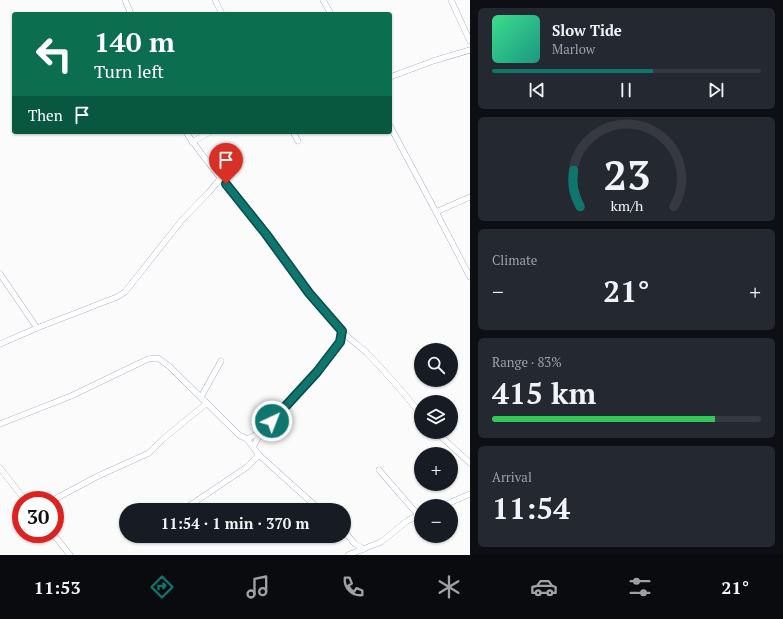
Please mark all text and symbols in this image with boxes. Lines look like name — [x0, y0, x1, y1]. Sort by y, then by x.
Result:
text: Slow Tide — [552, 20, 622, 40]
text: 140 m — [94, 23, 175, 60]
icon: left — [28, 28, 80, 80]
text: Marlow — [552, 40, 595, 58]
text: Turn left — [94, 59, 164, 83]
icon: previous — [526, 79, 548, 101]
icon: pause — [615, 79, 637, 101]
icon: next — [705, 79, 727, 101]
icon: arrive — [71, 104, 93, 126]
text: Then — [28, 105, 63, 125]
pin — [209, 143, 243, 184]
text: 23 — [603, 147, 650, 202]
icon: arrive — [215, 149, 237, 171]
text: km/h — [610, 195, 644, 214]
text: Climate — [492, 251, 537, 269]
text: 21° — [603, 271, 650, 311]
text: − — [492, 277, 504, 306]
text: + — [749, 277, 761, 306]
map controls — [414, 343, 458, 543]
button: search — [414, 343, 458, 387]
text: Range · 83% — [492, 353, 562, 371]
text: 415 km — [492, 373, 596, 413]
button: layers — [414, 395, 458, 439]
position arrow — [251, 400, 293, 442]
button: + — [414, 447, 458, 491]
text: Arrival — [492, 468, 532, 486]
text: 11:54 — [492, 488, 570, 528]
speed limit sign: 30 — [12, 491, 64, 543]
button: − — [414, 499, 458, 543]
text: 11:54 · 1 min · 370 m — [161, 513, 309, 533]
icon: directions — [148, 573, 176, 601]
icon: music — [244, 573, 272, 601]
icon: phone — [339, 573, 367, 601]
icon: climate — [435, 573, 463, 601]
icon: car — [530, 573, 558, 601]
icon: filters — [626, 573, 654, 601]
text: 11:53 — [34, 575, 81, 599]
text: 21° — [721, 575, 749, 599]

